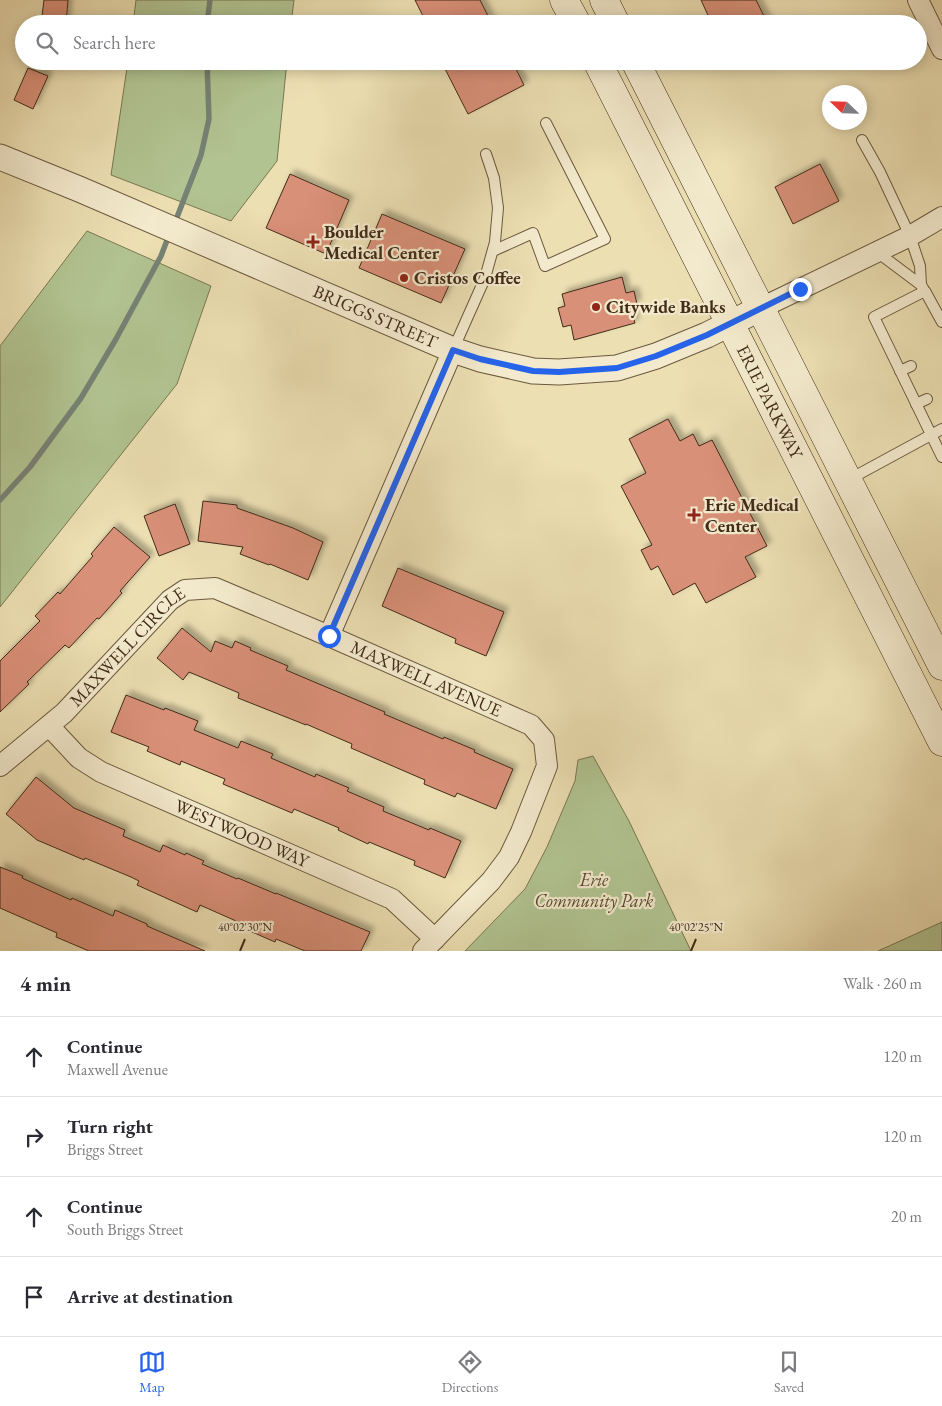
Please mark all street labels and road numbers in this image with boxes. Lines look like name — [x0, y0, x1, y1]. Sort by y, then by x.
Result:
street label: BRIGGS STREET — [310, 279, 442, 353]
street label: ERIE PARKWAY — [732, 341, 809, 464]
street label: MAXWELL CIRCLE — [64, 581, 189, 711]
street label: MAXWELL AVENUE — [347, 635, 505, 722]
street label: WESTWOOD WAY — [171, 794, 314, 873]

